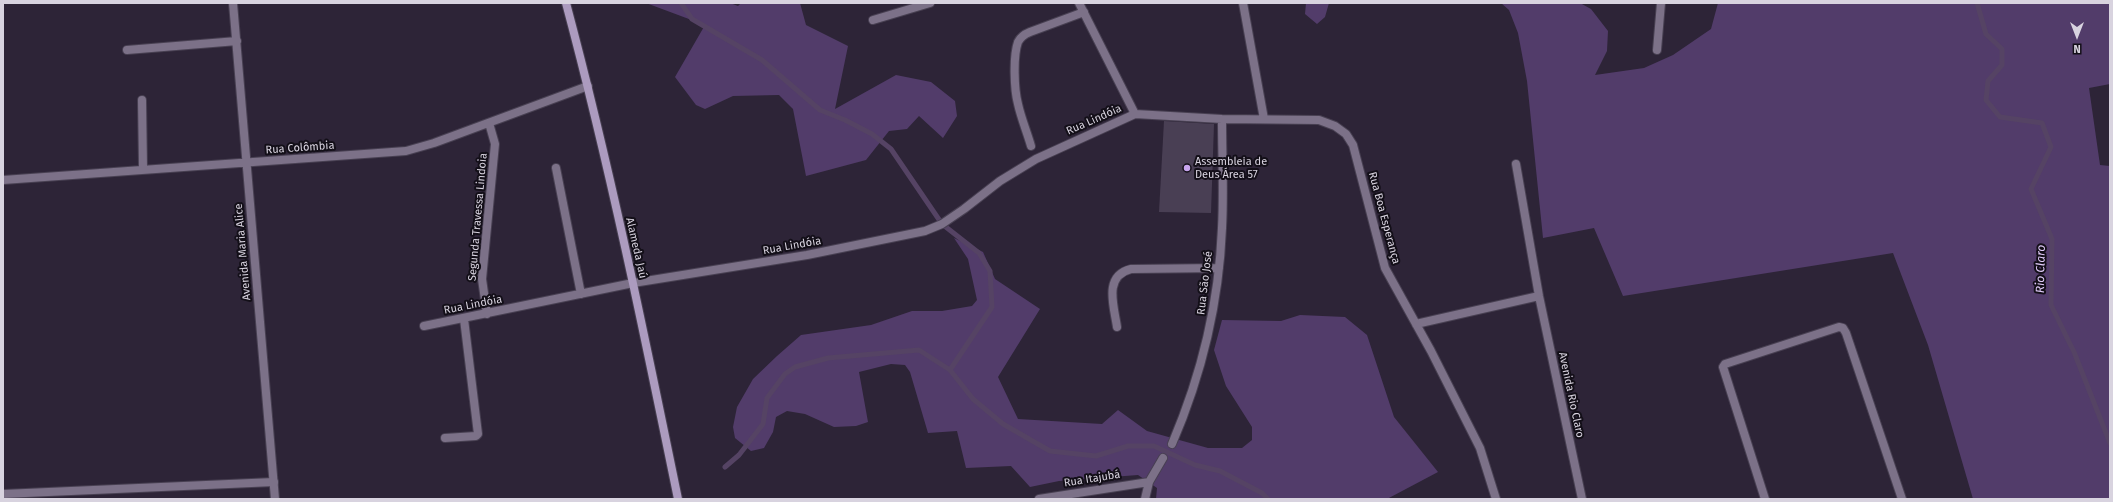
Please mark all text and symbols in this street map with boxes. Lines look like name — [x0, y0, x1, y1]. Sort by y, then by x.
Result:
north arrow — [2057, 16, 2097, 56]
text: N — [2073, 42, 2081, 55]
street label: Rua Lindóia — [1064, 102, 1124, 138]
street label: Rua Colômbia — [265, 139, 335, 157]
street label: Segunda Travessa Lindoia — [466, 152, 490, 282]
place label: Assembleia de Deus Área 57 — [1195, 155, 1267, 181]
marker: Assembleia de Deus Área 57 — [1182, 163, 1192, 173]
street label: Rua Boa Esperança — [1365, 171, 1403, 265]
street label: Avenida Maria Alice — [232, 203, 254, 301]
street label: Alameda Jaú — [623, 216, 649, 280]
street label: Rua Lindóia — [762, 234, 822, 258]
water label: Rio Claro — [2033, 245, 2049, 293]
street label: Rua São José — [1195, 250, 1215, 316]
street label: Rua Lindóia — [443, 293, 503, 317]
street label: Avenida Rio Claro — [1555, 351, 1587, 439]
street label: Rua Itajubá — [1063, 468, 1121, 490]

